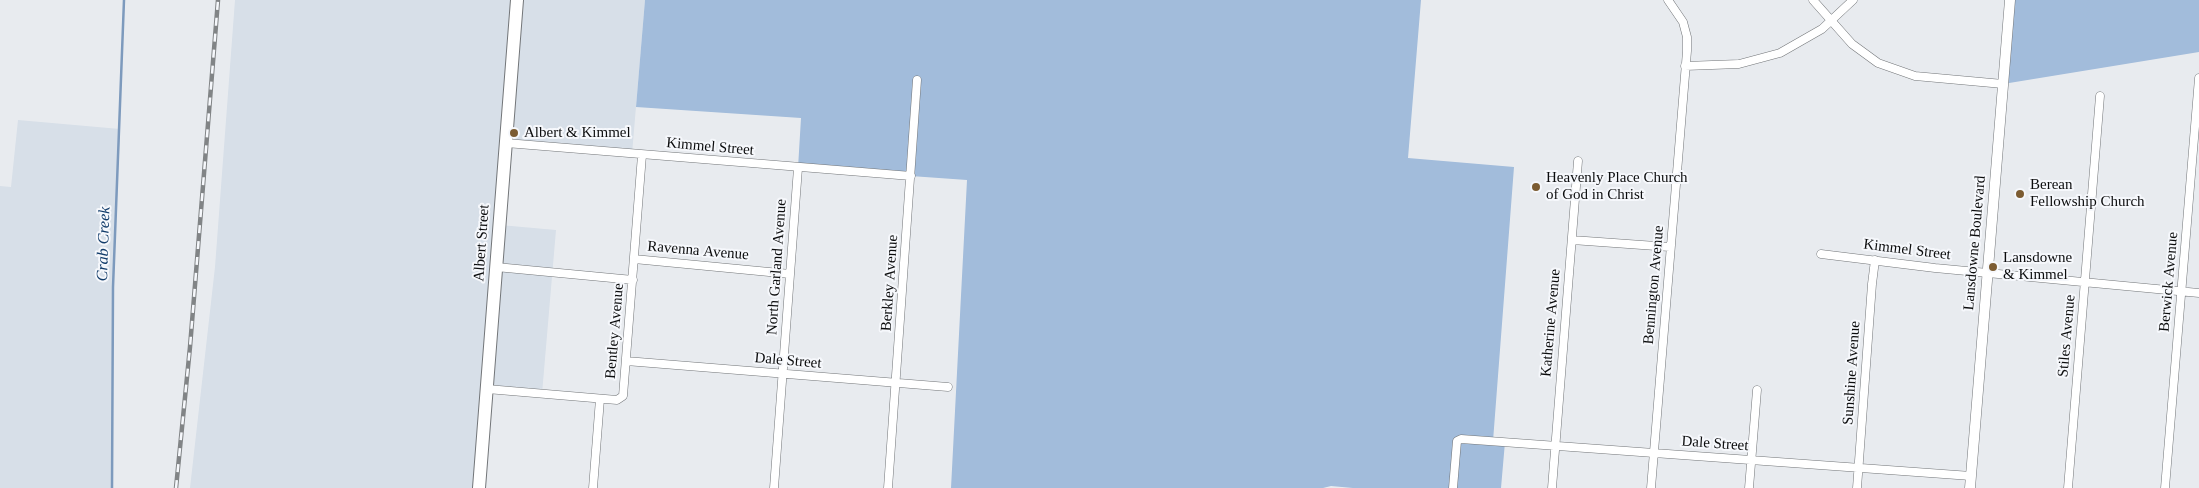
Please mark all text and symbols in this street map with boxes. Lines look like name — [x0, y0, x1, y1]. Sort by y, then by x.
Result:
place label: Albert & Kimmel — [524, 124, 631, 142]
marker: Albert & Kimmel — [508, 127, 520, 139]
street label: Kimmel Street — [665, 134, 755, 160]
place label: Heavenly Place Church of God in Christ — [1546, 169, 1688, 204]
street label: Lansdowne Boulevard — [1960, 175, 1990, 311]
place label: Berean Fellowship Church — [2030, 176, 2145, 211]
marker: Heavenly Place Church of God in Christ — [1530, 181, 1542, 193]
marker: Berean Fellowship Church — [2014, 188, 2026, 200]
street label: North Garland Avenue — [763, 198, 791, 336]
street label: Albert Street — [470, 204, 494, 282]
water label: Crab Creek — [93, 206, 115, 282]
street label: Bennington Avenue — [1640, 225, 1668, 345]
street label: Berwick Avenue — [2156, 231, 2182, 333]
street label: Berkley Avenue — [878, 234, 902, 332]
street label: Kimmel Street — [1862, 236, 1952, 264]
street label: Ravenna Avenue — [647, 238, 749, 264]
place label: Lansdowne & Kimmel — [2003, 249, 2072, 284]
marker: Lansdowne & Kimmel — [1987, 261, 1999, 273]
street label: Katherine Avenue — [1537, 268, 1565, 378]
street label: Bentley Avenue — [602, 282, 628, 380]
street label: Stiles Avenue — [2054, 294, 2080, 378]
street label: Sunshine Avenue — [1839, 320, 1865, 426]
street label: Dale Street — [754, 349, 822, 373]
street label: Dale Street — [1681, 433, 1749, 455]

